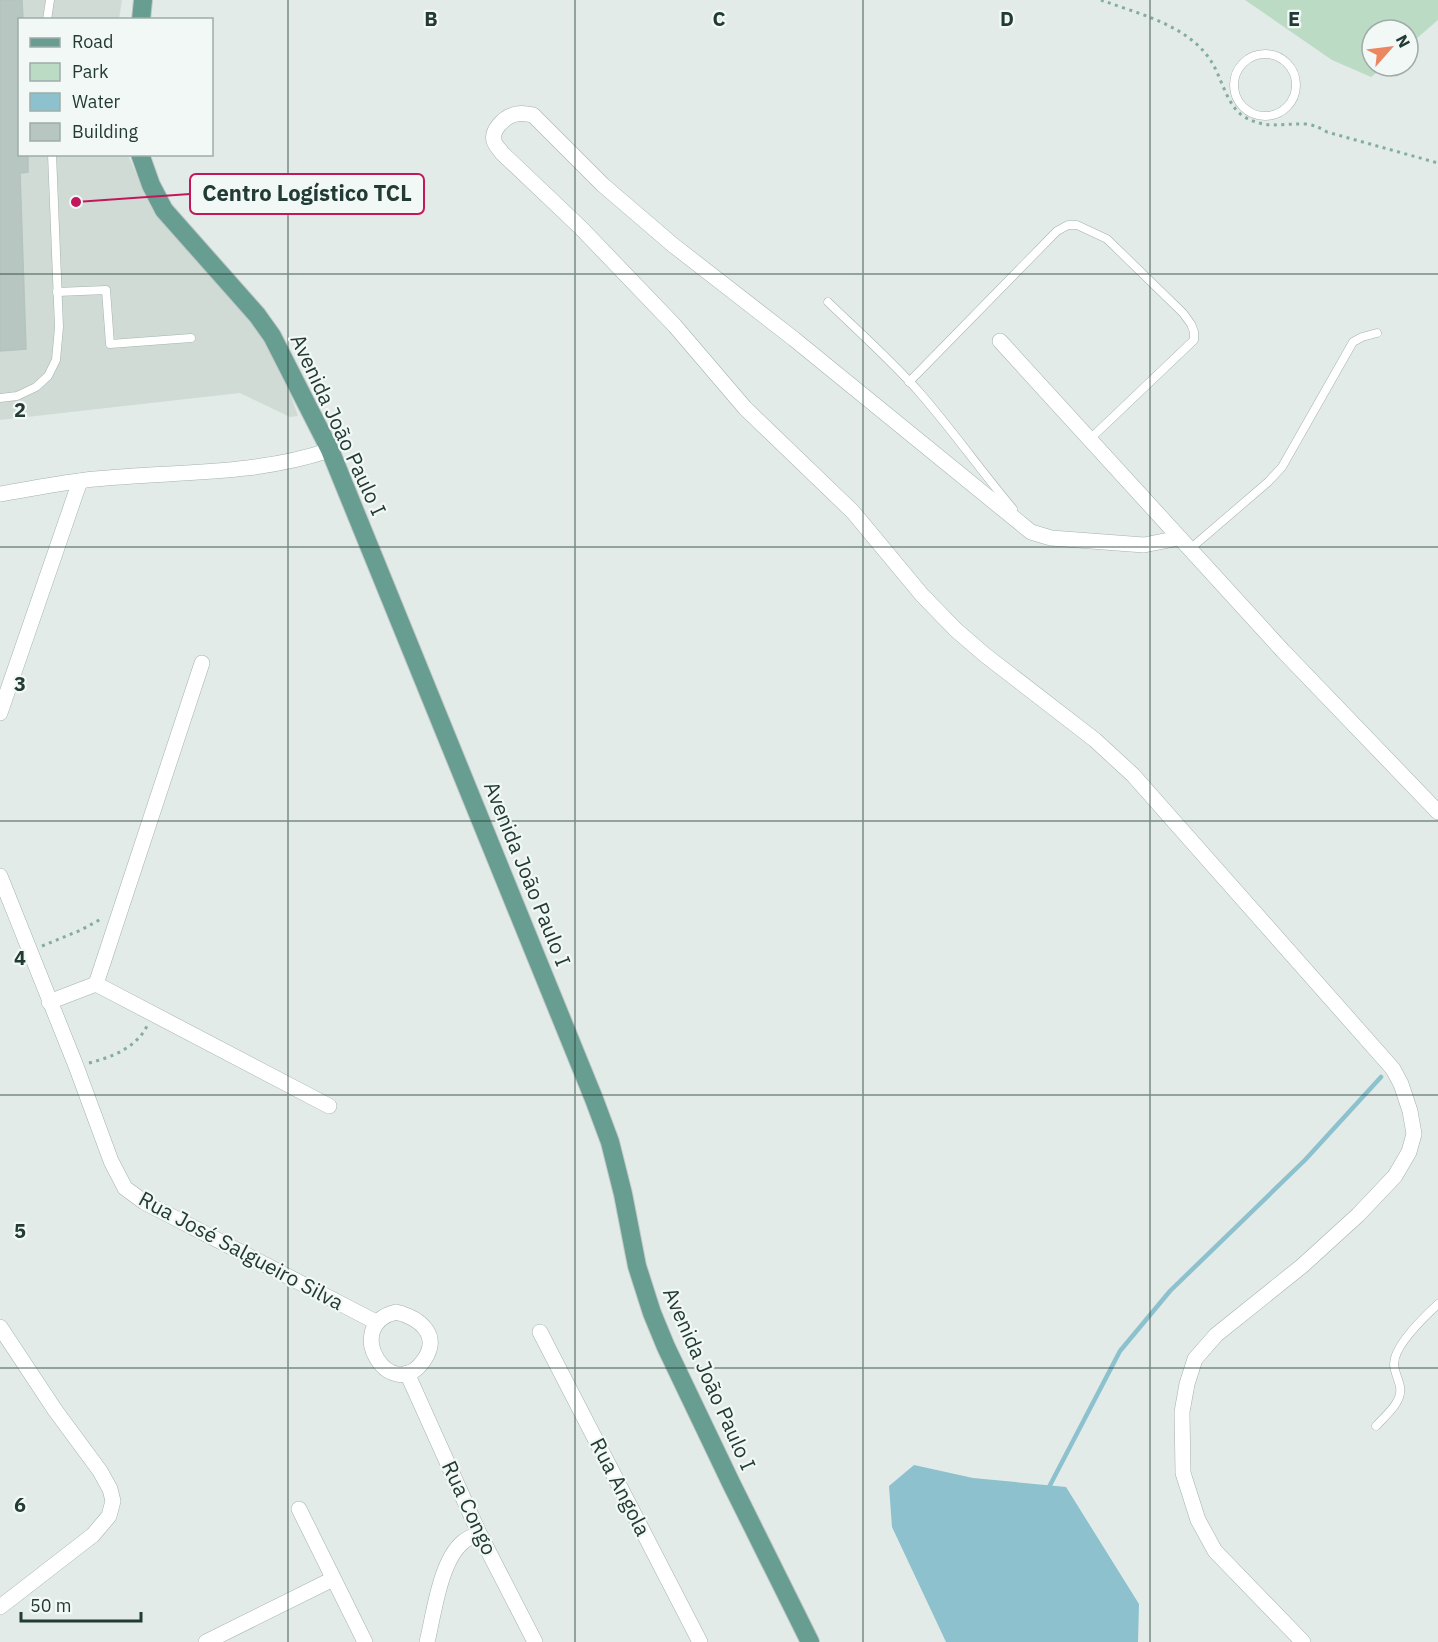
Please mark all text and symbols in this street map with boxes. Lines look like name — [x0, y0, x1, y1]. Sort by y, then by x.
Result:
text: B — [424, 5, 438, 32]
text: C — [712, 5, 726, 32]
text: D — [1000, 5, 1014, 32]
text: E — [1288, 5, 1300, 32]
legend — [18, 18, 213, 156]
north arrow — [1360, 18, 1420, 78]
text: Road — [72, 30, 113, 53]
text: N — [1392, 31, 1415, 51]
text: Park — [72, 60, 109, 83]
text: Water — [72, 90, 121, 113]
text: Building — [72, 120, 139, 143]
callout: Centro Logístico TCL — [190, 174, 424, 214]
text: Centro Logístico TCL — [202, 178, 412, 207]
street label: Avenida João Paulo I — [285, 329, 393, 520]
text: 2 — [14, 396, 26, 423]
text: 3 — [14, 670, 26, 697]
street label: Avenida João Paulo I — [478, 777, 578, 970]
text: 4 — [14, 944, 26, 971]
street label: Rua José Salgueiro Silva — [134, 1184, 349, 1316]
text: 5 — [14, 1217, 26, 1244]
street label: Avenida João Paulo I — [657, 1283, 763, 1474]
street label: Rua Angola — [584, 1433, 658, 1540]
street label: Rua Congo — [436, 1456, 504, 1559]
text: 6 — [14, 1491, 26, 1518]
scale bar — [21, 1585, 141, 1623]
text: 50 m — [30, 1594, 72, 1617]

